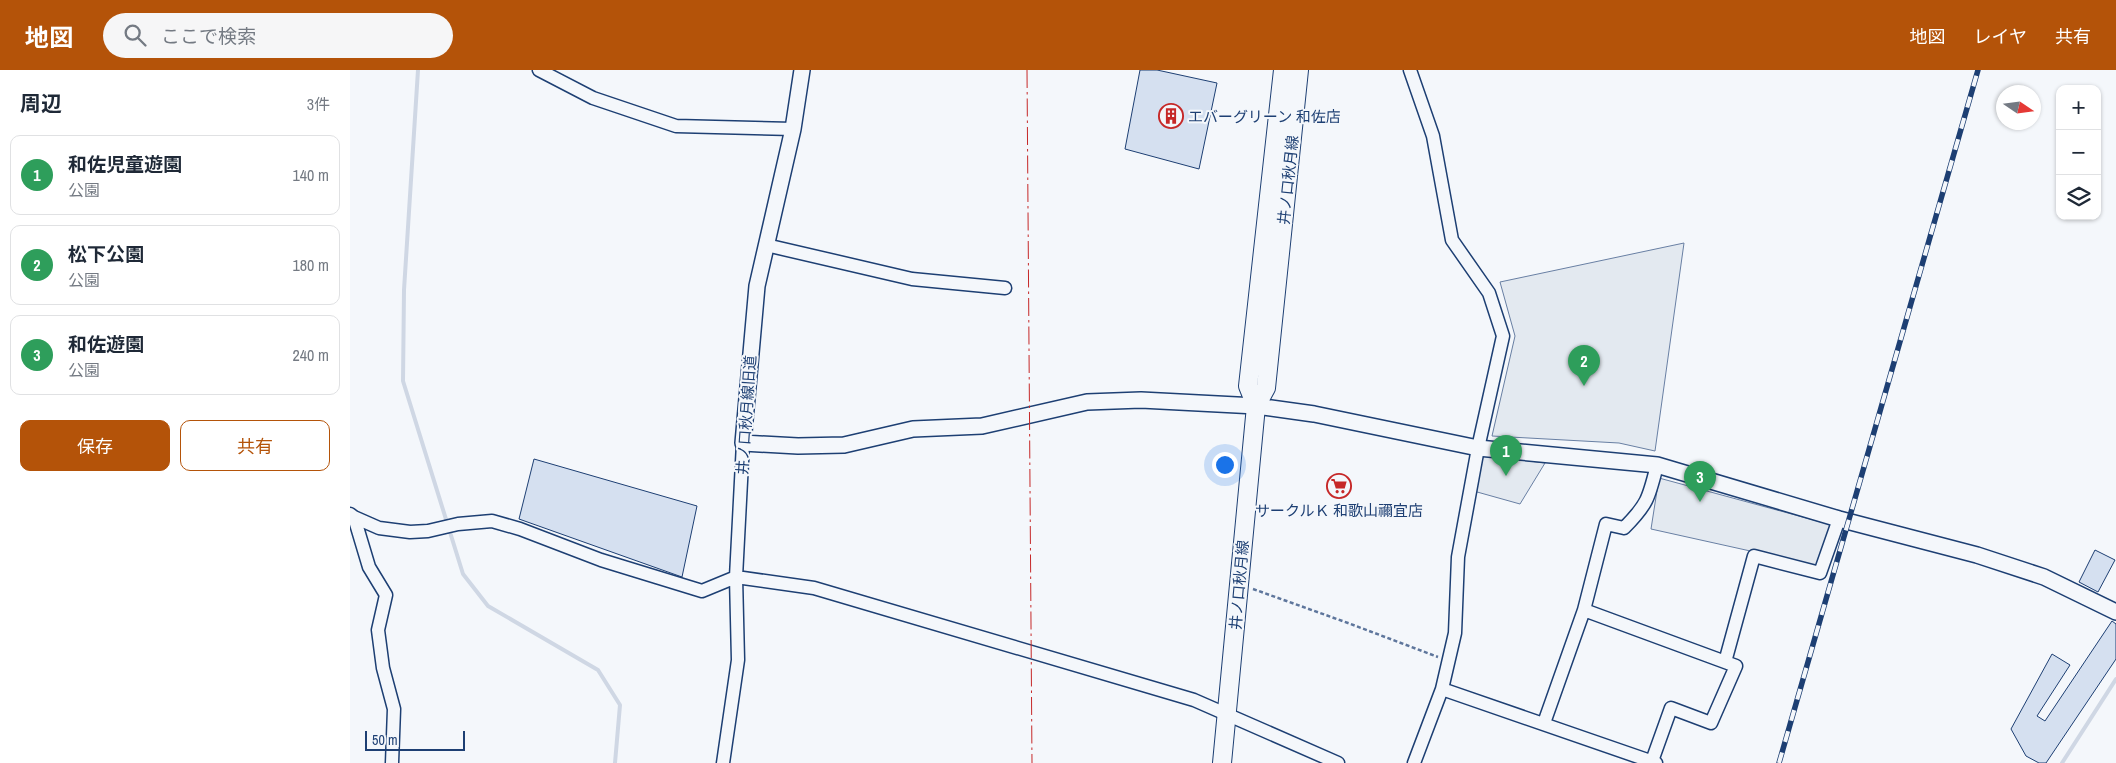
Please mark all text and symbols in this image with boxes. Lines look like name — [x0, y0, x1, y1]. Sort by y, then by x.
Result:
search box — [103, 13, 453, 58]
text: 地図 — [25, 21, 73, 53]
icon: search — [121, 21, 149, 49]
text: ここで検索 — [161, 23, 256, 49]
text: 地図 — [1910, 24, 1946, 49]
text: レイヤ — [1974, 24, 2027, 49]
text: 共有 — [2055, 24, 2091, 49]
north arrow — [1996, 85, 2041, 130]
map controls — [2056, 85, 2101, 220]
button: + — [2056, 85, 2101, 130]
text: 周辺 — [20, 89, 62, 118]
text: 3件 — [307, 93, 330, 115]
building icon: エバーグリーン 和佐店 — [1158, 103, 1184, 129]
place label: エバーグリーン 和佐店 — [1188, 106, 1341, 127]
button: − — [2056, 130, 2101, 175]
street label: 井ノ口秋月線 — [1273, 134, 1303, 226]
text: 和佐児童遊園 — [68, 151, 182, 177]
text: 1 — [33, 164, 41, 186]
text: 140 m — [293, 164, 329, 186]
button: layers — [2056, 175, 2101, 220]
text: 公園 — [68, 179, 100, 201]
text: 松下公園 — [68, 241, 144, 267]
text: 2 — [33, 254, 41, 276]
text: 180 m — [293, 254, 329, 276]
text: 公園 — [68, 269, 100, 291]
text: 和佐遊園 — [68, 331, 144, 357]
text: 3 — [33, 344, 41, 366]
text: 240 m — [293, 344, 329, 366]
pin: 2 — [1568, 345, 1600, 386]
street label: 井ノ口秋月線旧道 — [731, 354, 761, 476]
text: 公園 — [68, 359, 100, 381]
button: 保存 — [20, 420, 170, 471]
button: 共有 — [180, 420, 330, 471]
pin: 1 — [1490, 435, 1522, 476]
your location — [1212, 452, 1238, 478]
pin: 3 — [1684, 461, 1716, 502]
supermarket icon: サークルＫ 和歌山禰宜店 — [1326, 473, 1352, 499]
place label: サークルＫ 和歌山禰宜店 — [1255, 500, 1423, 521]
street label: 井ノ口秋月線 — [1225, 539, 1253, 631]
scale bar — [365, 728, 465, 751]
text: 50 m — [372, 731, 398, 749]

